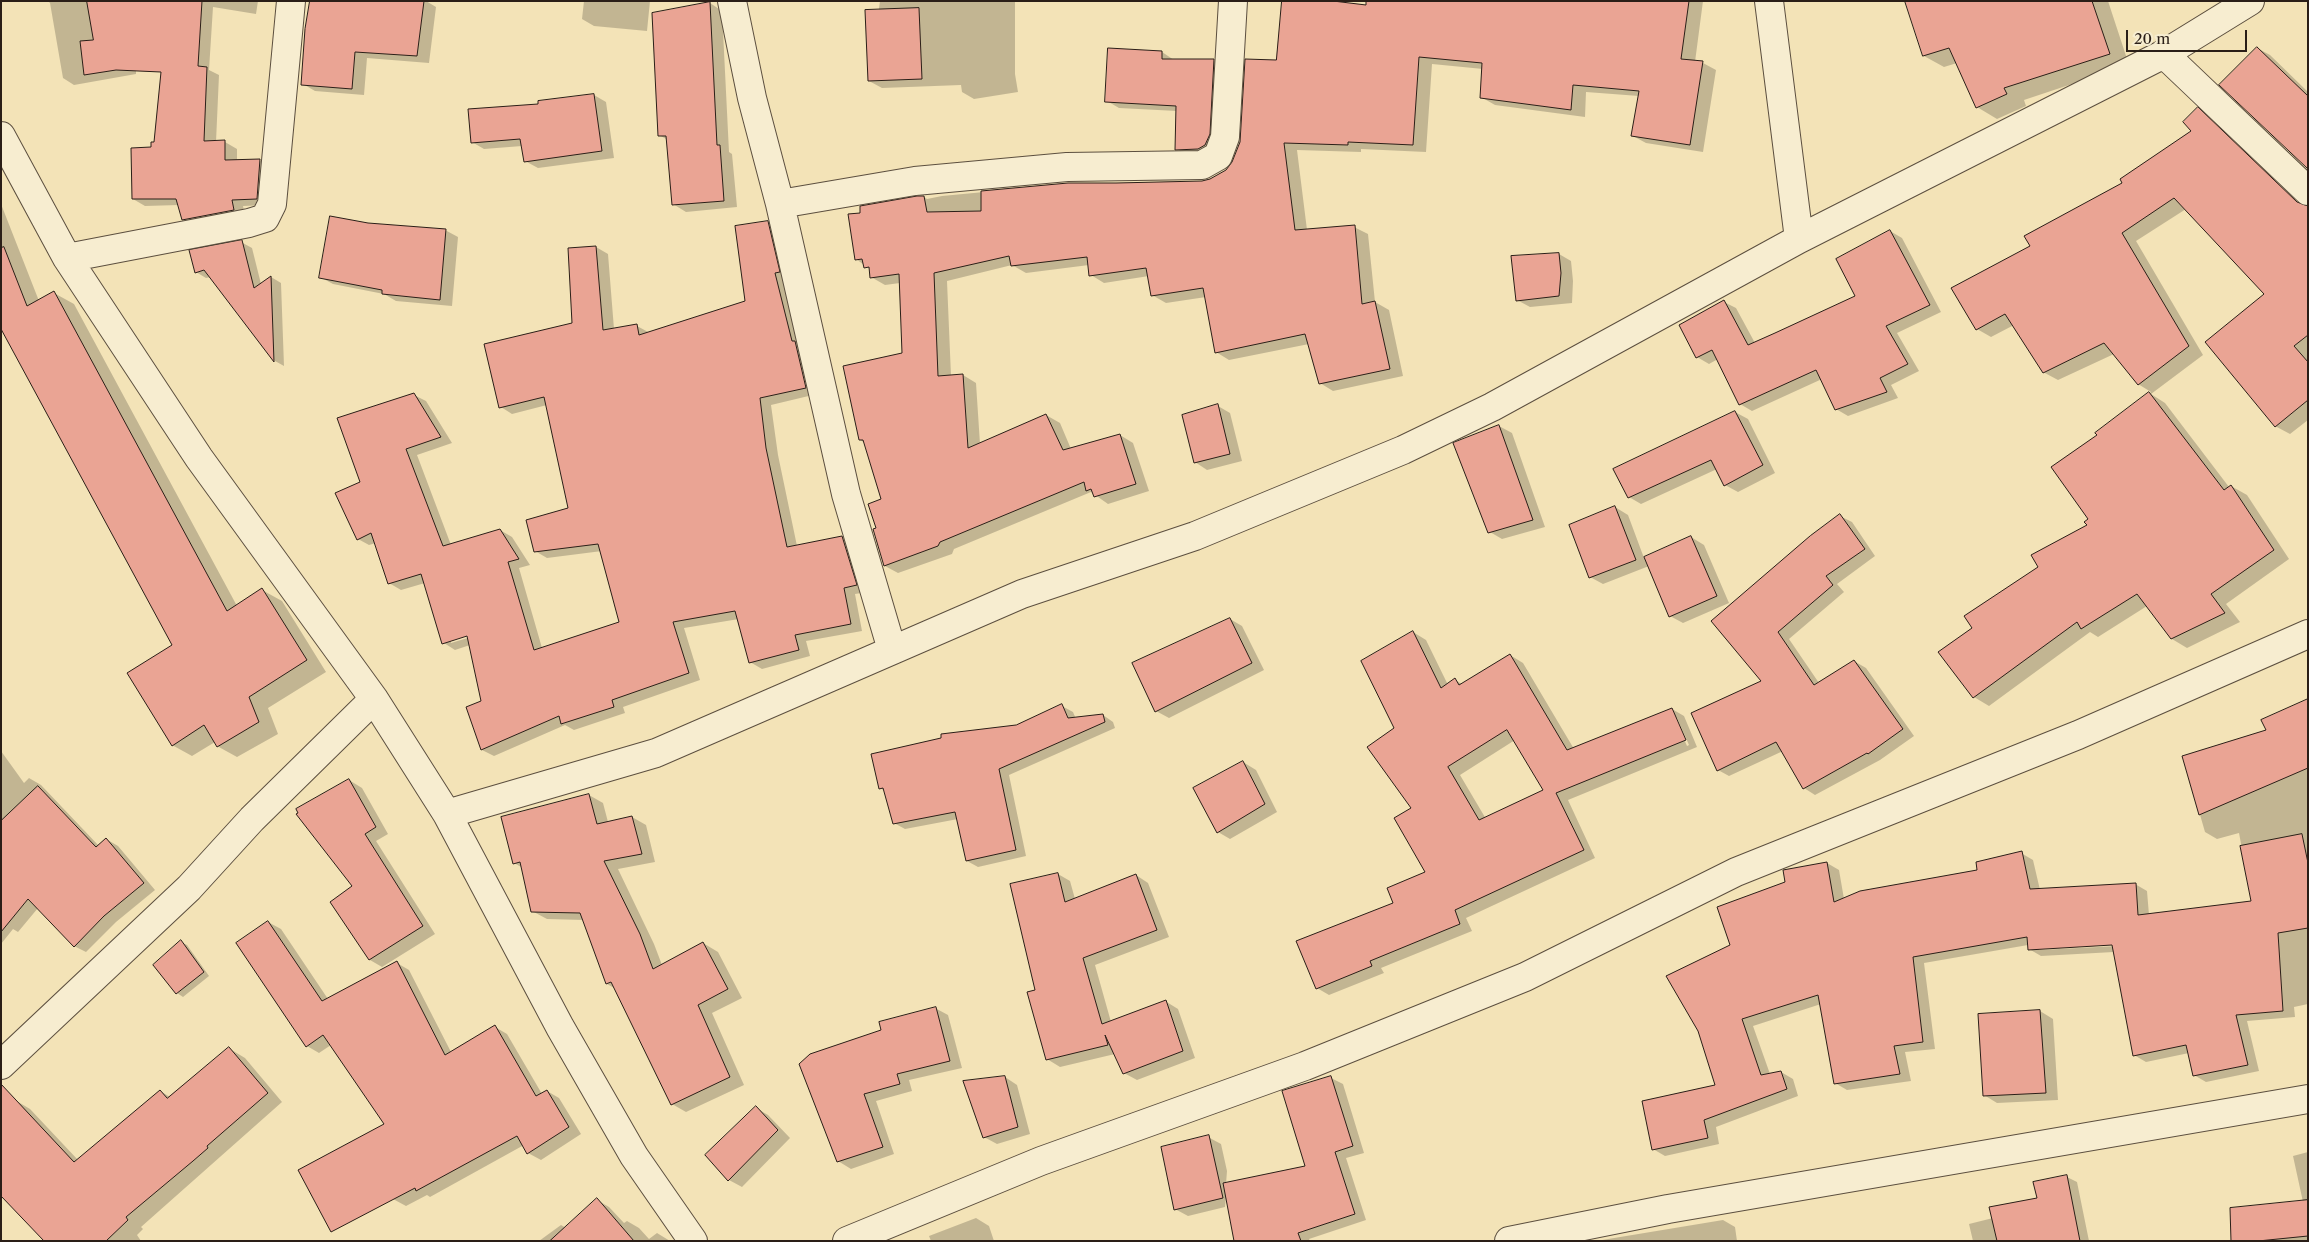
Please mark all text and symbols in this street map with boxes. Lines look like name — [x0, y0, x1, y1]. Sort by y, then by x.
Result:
scale bar — [2129, 20, 2250, 52]
text: 20 m — [2134, 29, 2170, 48]

